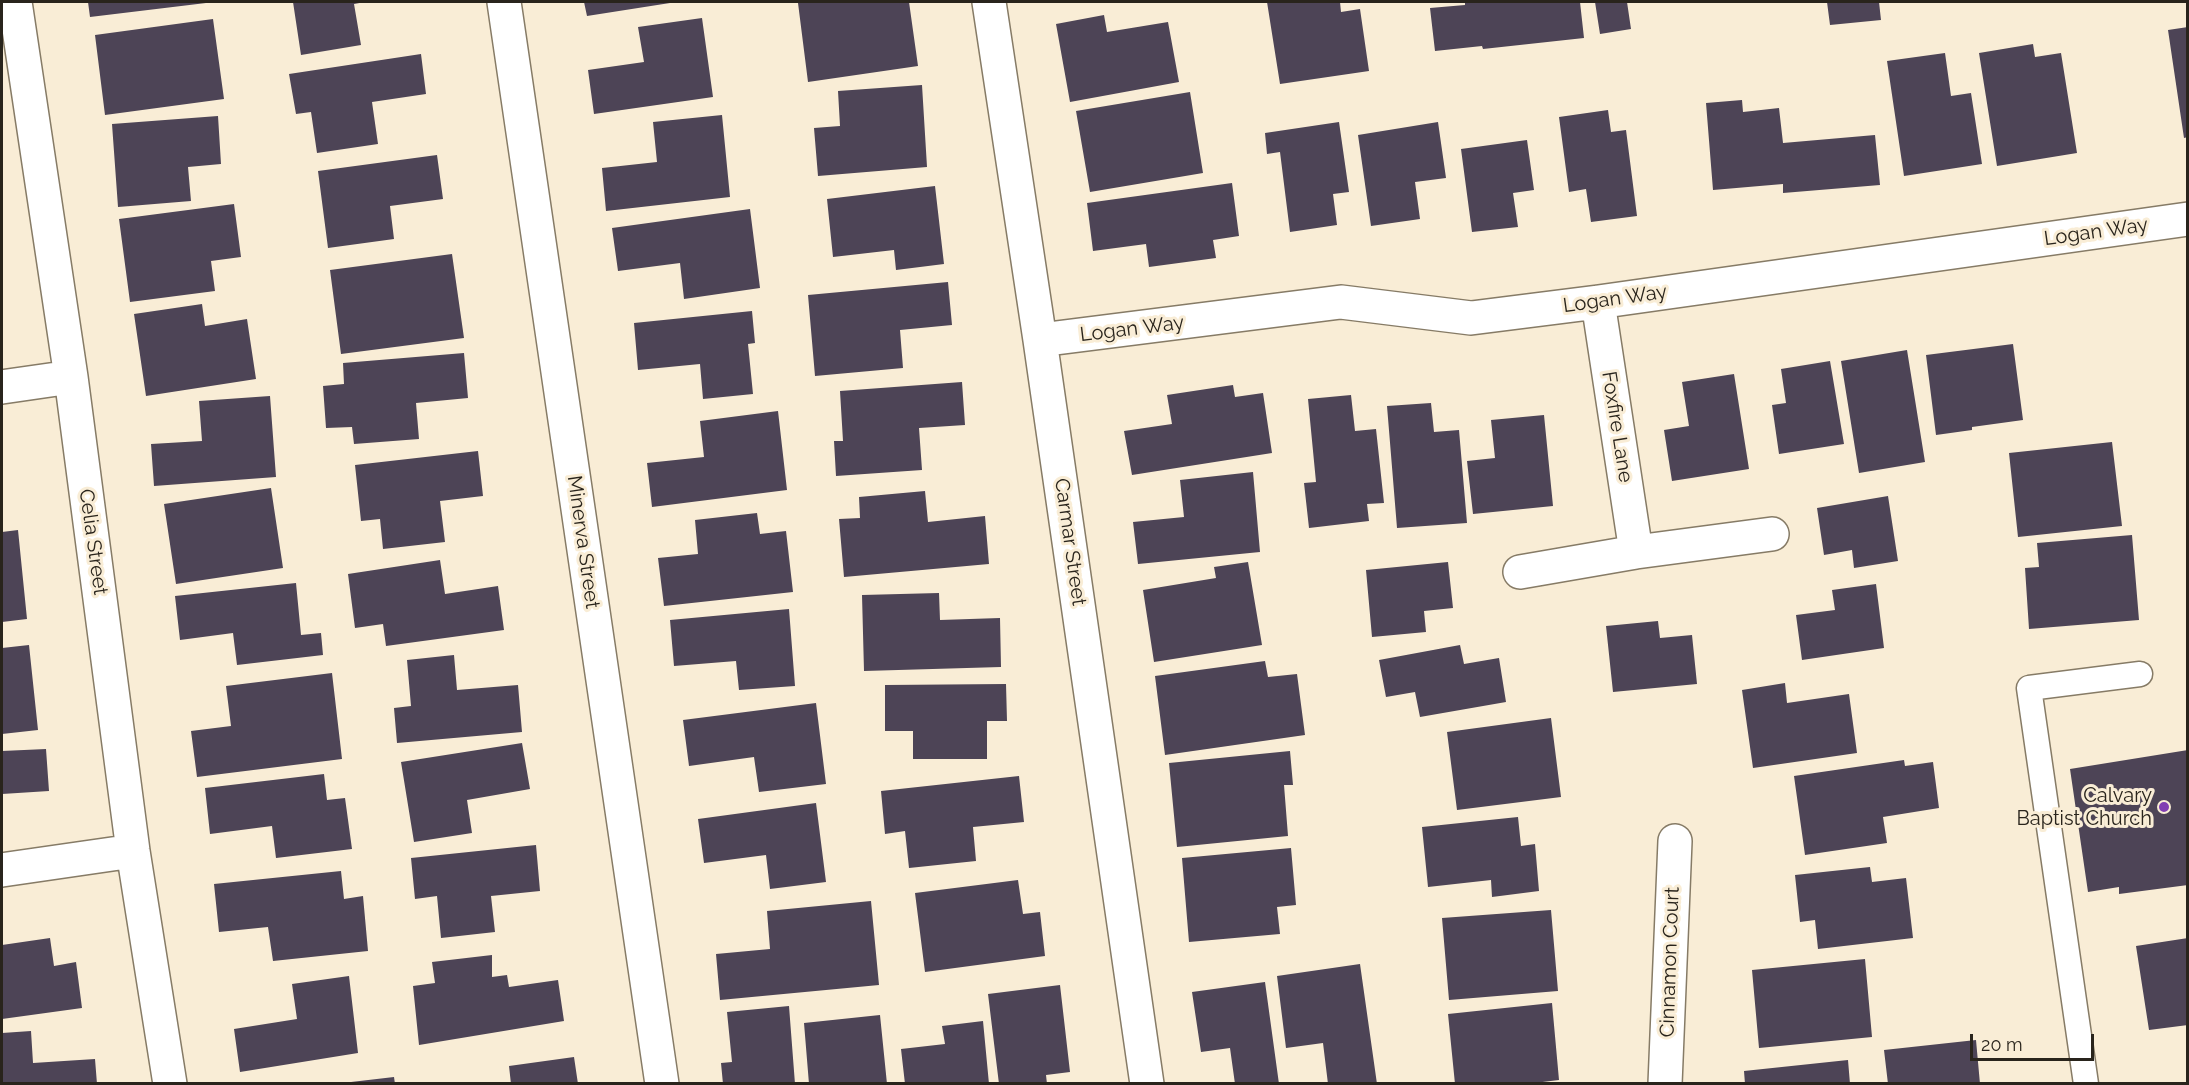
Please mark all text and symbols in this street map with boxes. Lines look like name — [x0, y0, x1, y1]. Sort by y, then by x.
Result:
street label: Logan Way — [2043, 213, 2149, 251]
street label: Logan Way — [1562, 280, 1668, 318]
street label: Logan Way — [1079, 311, 1185, 347]
street label: Foxfire Lane — [1596, 370, 1638, 484]
street label: Minerva Street — [562, 474, 604, 610]
street label: Carmar Street — [1049, 477, 1091, 607]
street label: Celia Street — [74, 487, 112, 597]
place label: Calvary Baptist Church — [2016, 784, 2152, 831]
marker: Calvary Baptist Church — [2157, 800, 2171, 814]
street label: Cinnamon Court — [1655, 886, 1685, 1038]
scale bar — [1973, 1022, 2098, 1060]
text: 20 m — [1981, 1034, 2023, 1055]

